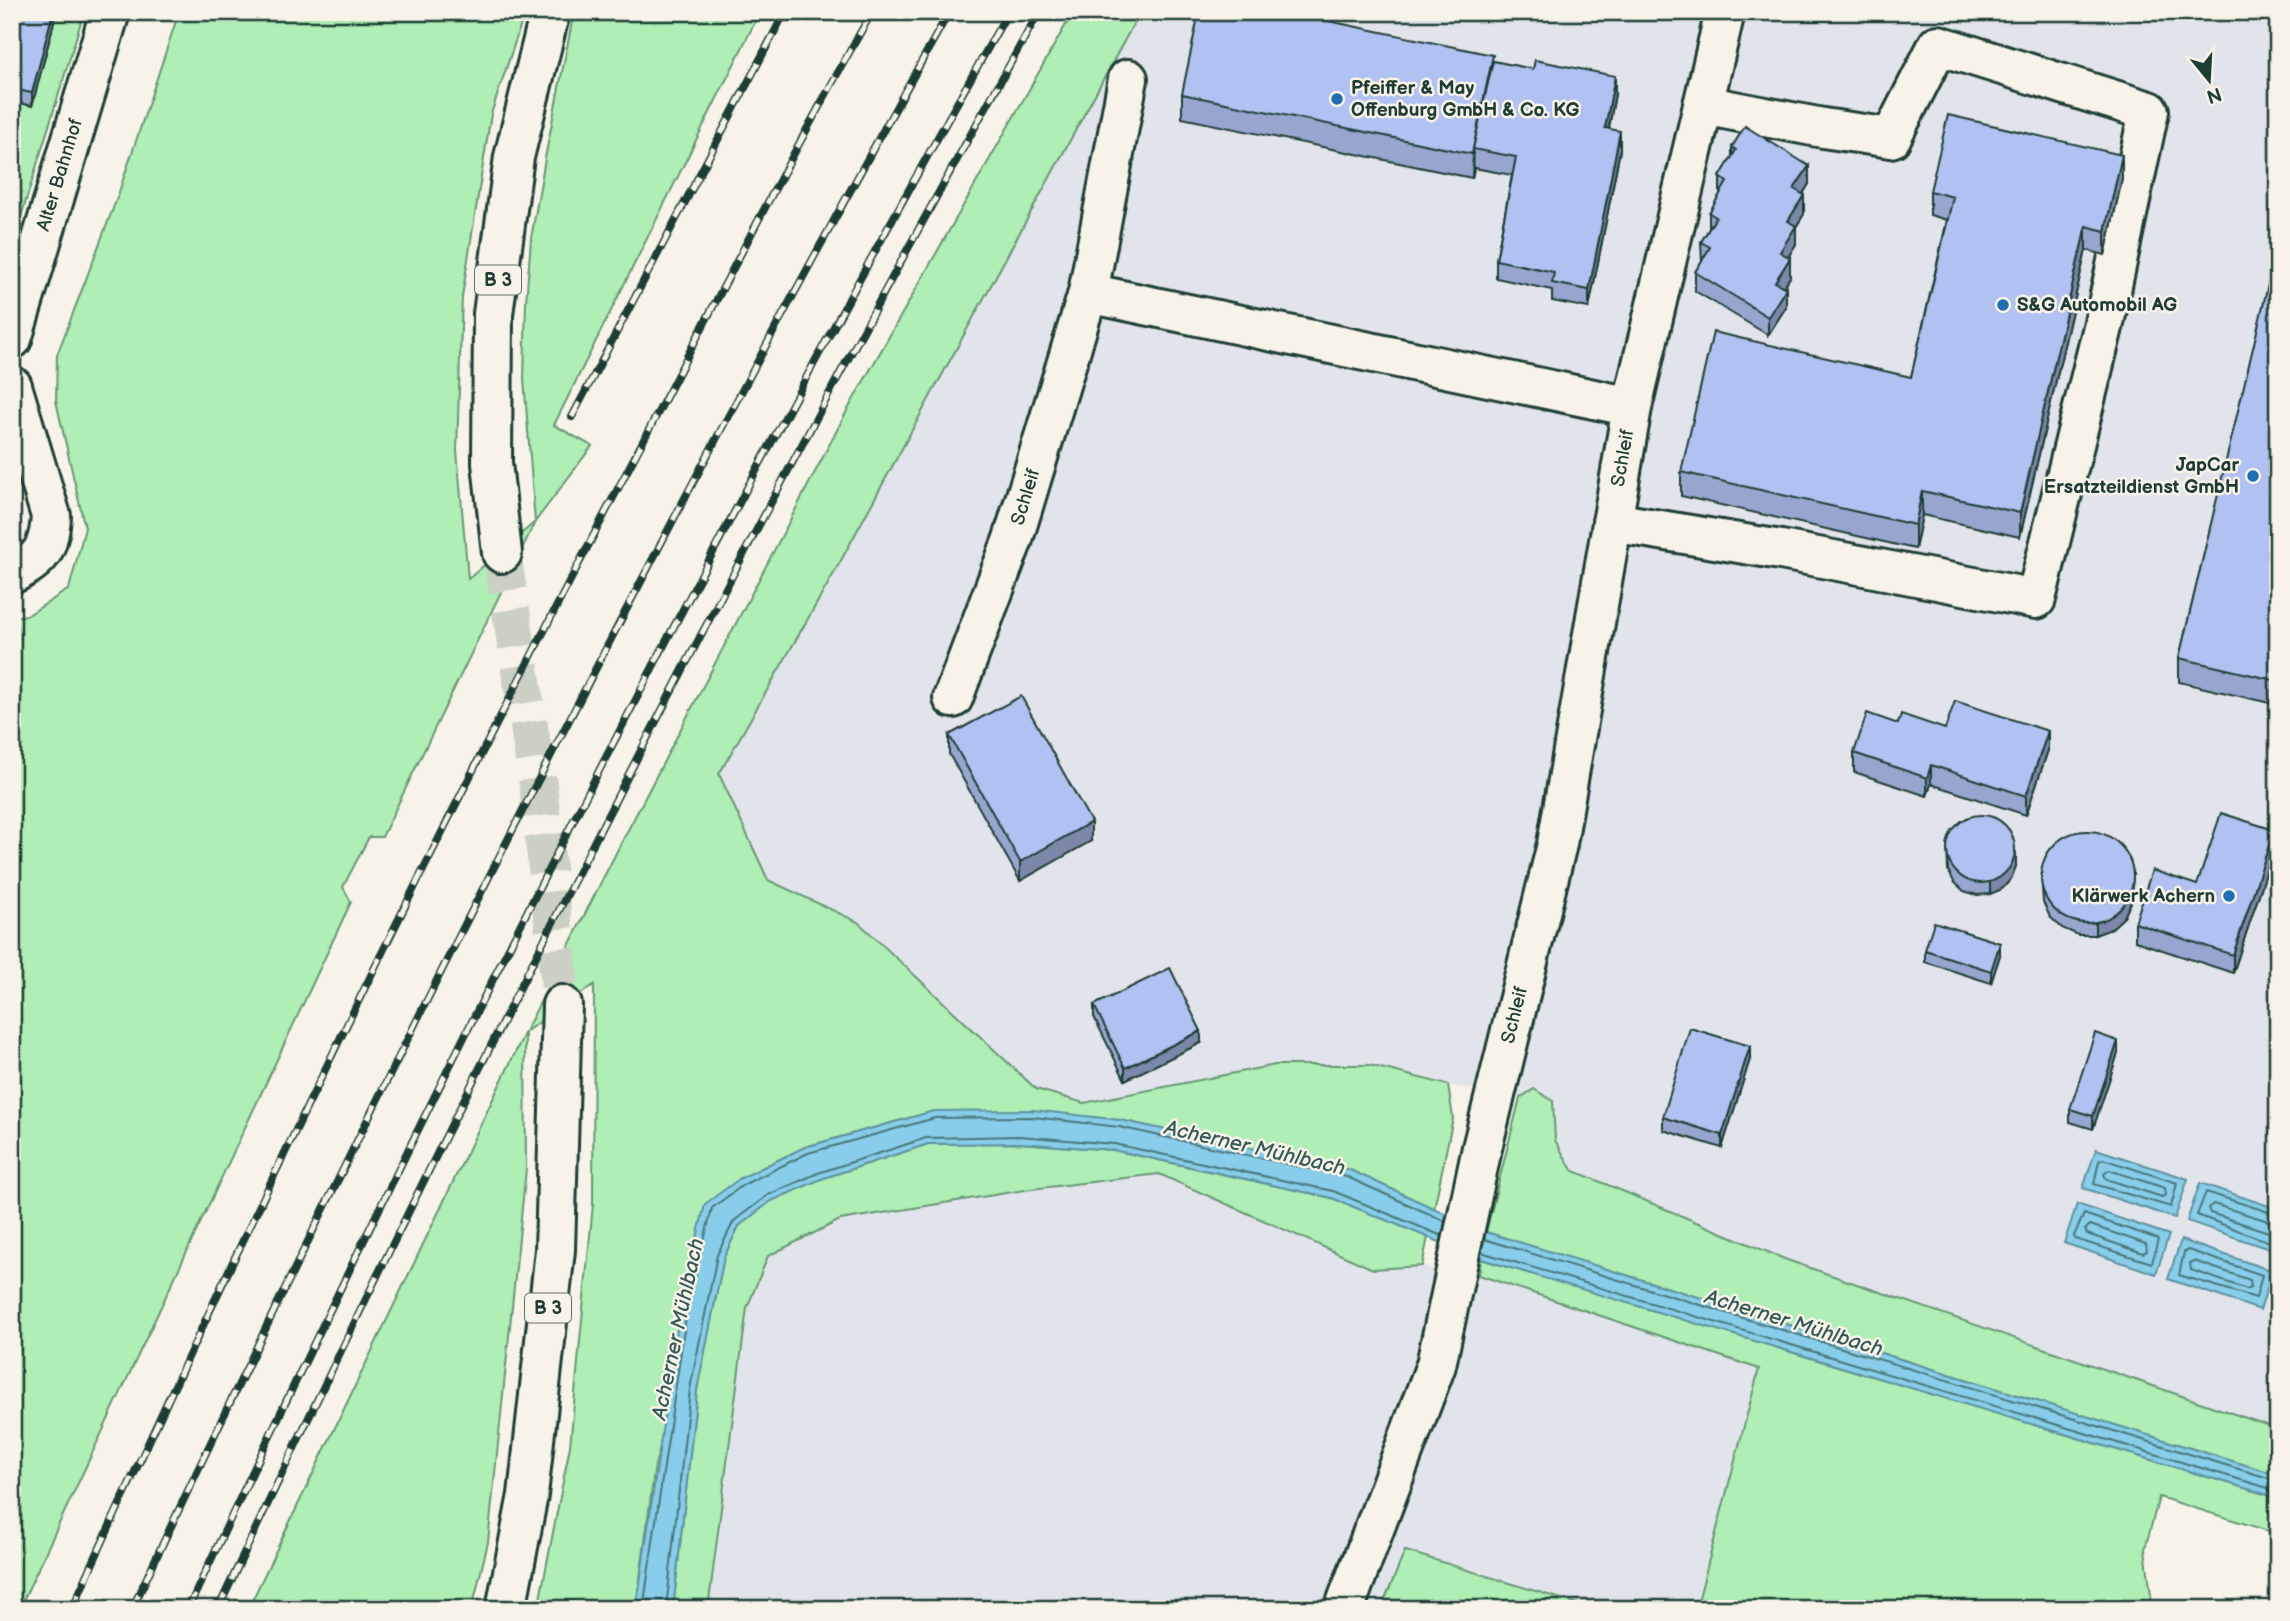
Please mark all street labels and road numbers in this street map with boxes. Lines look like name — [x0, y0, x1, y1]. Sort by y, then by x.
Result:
street label: Alter Bahnhof — [32, 116, 88, 234]
road number: B 3 — [475, 266, 521, 294]
street label: Schleif — [1607, 427, 1639, 488]
street label: Schleif — [1007, 466, 1045, 528]
street label: Schleif — [1497, 984, 1533, 1046]
road number: B 3 — [525, 1294, 571, 1322]

